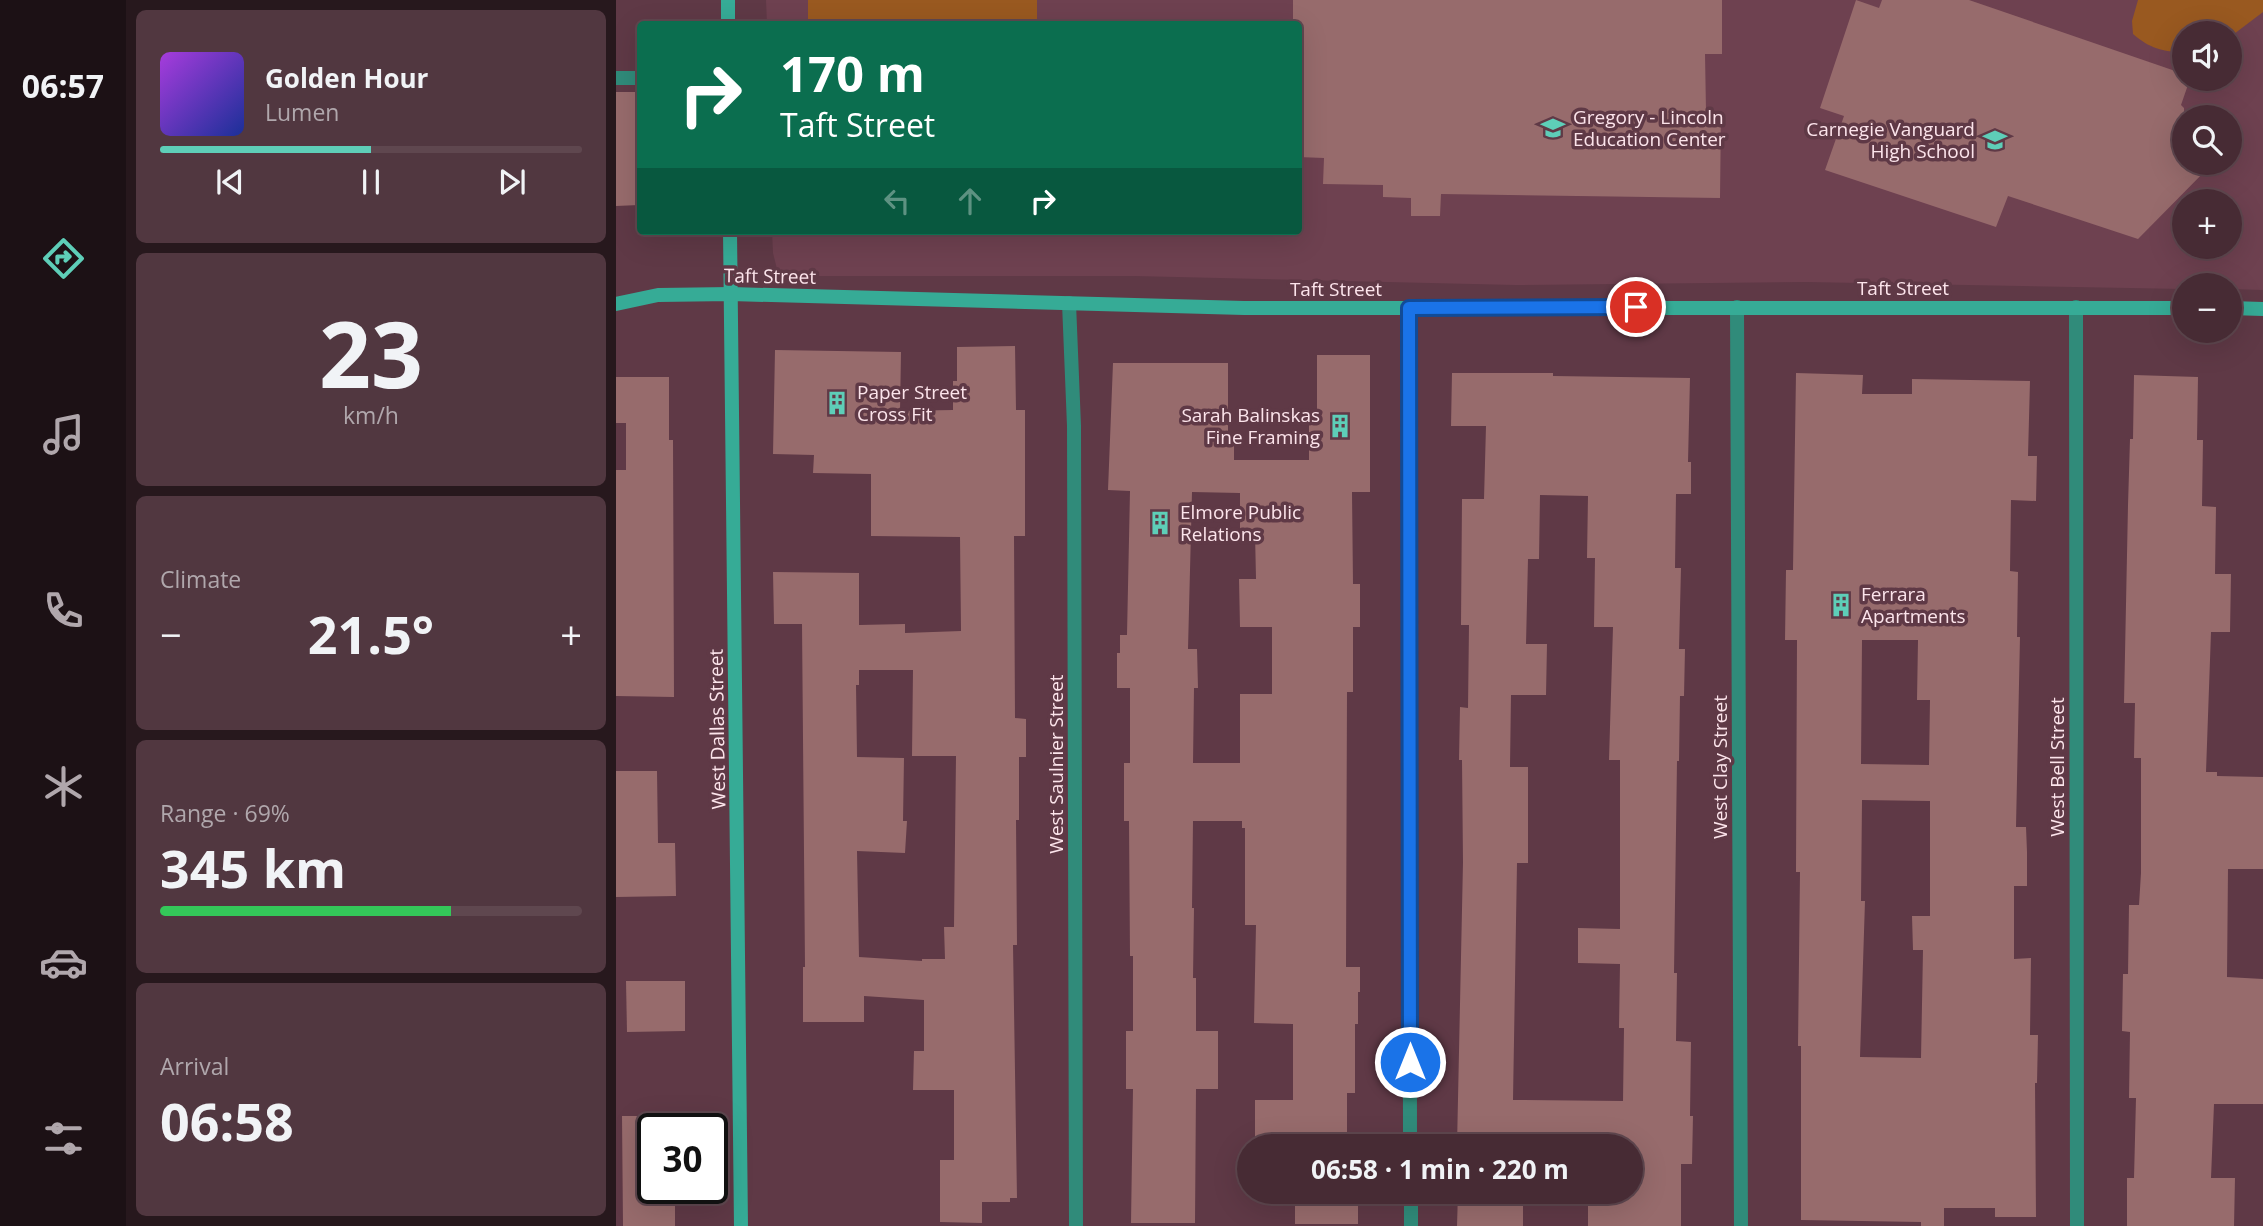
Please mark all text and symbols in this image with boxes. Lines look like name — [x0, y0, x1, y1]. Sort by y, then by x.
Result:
map controls — [2172, 21, 2242, 343]
button: sound — [2172, 21, 2242, 91]
text: 170 m — [780, 40, 925, 106]
icon: right — [665, 49, 756, 140]
text: Golden Hour — [265, 60, 428, 96]
text: 06:57 — [22, 64, 104, 107]
text: Lumen — [265, 96, 339, 128]
text: Taft Street — [780, 103, 935, 146]
place label: Gregory - Lincoln Education Center — [1573, 104, 1726, 152]
button: search — [2172, 105, 2242, 175]
school or university icon: Gregory - Lincoln Education Center — [1539, 114, 1567, 142]
place label: Carnegie Vanguard High School — [1806, 116, 1975, 164]
school or university icon: Carnegie Vanguard High School — [1981, 126, 2009, 154]
icon: previous — [211, 163, 249, 201]
icon: pause — [352, 163, 390, 201]
icon: next — [493, 163, 531, 201]
icon: left — [878, 182, 916, 220]
icon: ahead — [951, 182, 989, 220]
icon: right — [1024, 182, 1062, 220]
button: + — [2172, 189, 2242, 259]
icon: directions — [39, 234, 88, 283]
street label: Taft Street — [724, 262, 817, 290]
button: − — [2172, 273, 2242, 343]
street label: Taft Street — [1857, 275, 1949, 301]
street label: Taft Street — [1290, 276, 1382, 302]
pin — [1606, 277, 1666, 337]
icon: arrive — [1617, 288, 1655, 326]
text: 23 — [319, 291, 423, 415]
place label: Paper Street Cross Fit — [857, 379, 967, 427]
building icon: Paper Street Cross Fit — [823, 389, 851, 417]
text: km/h — [343, 399, 399, 431]
place label: Sarah Balinskas Fine Framing — [1181, 402, 1320, 450]
icon: music — [39, 410, 88, 459]
building icon: Sarah Balinskas Fine Framing — [1326, 412, 1354, 440]
place label: Elmore Public Relations — [1180, 499, 1301, 547]
building icon: Elmore Public Relations — [1146, 509, 1174, 537]
text: Climate — [160, 563, 241, 595]
place label: Ferrara Apartments — [1861, 581, 1965, 629]
icon: phone — [39, 586, 88, 635]
building icon: Ferrara Apartments — [1827, 591, 1855, 619]
text: 21.5° — [308, 598, 434, 669]
text: − — [160, 608, 182, 660]
text: + — [560, 608, 582, 660]
street label: West Dallas Street — [703, 648, 731, 809]
street label: West Saulnier Street — [1043, 674, 1069, 854]
street label: West Clay Street — [1707, 695, 1733, 839]
street label: West Bell Street — [2044, 697, 2070, 837]
icon: climate — [39, 762, 88, 811]
text: Range · 69% — [160, 797, 290, 829]
text: 345 km — [160, 832, 346, 903]
icon: car — [39, 938, 88, 987]
position arrow — [1373, 1025, 1447, 1099]
text: Arrival — [160, 1050, 229, 1082]
text: 06:58 — [160, 1085, 294, 1156]
speed limit sign: 30 — [637, 1113, 728, 1204]
icon: filters — [39, 1114, 88, 1163]
text: 06:58 · 1 min · 220 m — [1311, 1151, 1569, 1187]

